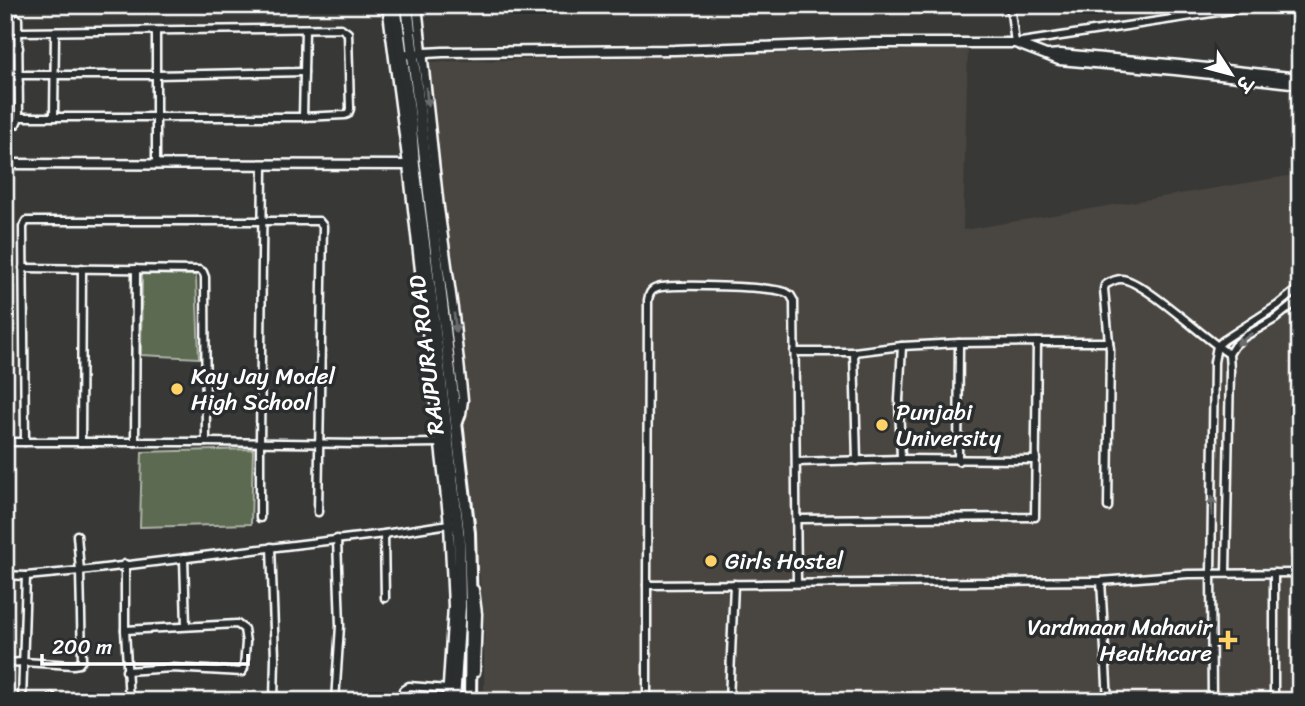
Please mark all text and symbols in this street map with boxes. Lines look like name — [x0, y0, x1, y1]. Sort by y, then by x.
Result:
north arrow — [1196, 38, 1266, 108]
text: उ — [1226, 67, 1263, 100]
one-way arrow — [422, 87, 433, 109]
street label: RAJPURA ROAD — [396, 273, 457, 437]
one-way arrow — [449, 312, 460, 334]
one-way arrow — [1235, 331, 1253, 345]
place label: Kay Jay Model High School — [191, 356, 336, 423]
marker: Kay Jay Model High School — [169, 381, 185, 397]
place label: Punjabi University — [896, 392, 1001, 459]
marker: Punjabi University — [874, 417, 890, 433]
one-way arrow — [1206, 495, 1218, 517]
place label: Girls Hostel — [725, 541, 844, 582]
marker: Girls Hostel — [703, 553, 719, 569]
place label: Vardmaan Mahavir Healthcare — [1027, 607, 1214, 674]
scale bar — [42, 622, 248, 666]
text: 200 m — [52, 628, 112, 666]
marker: Vardmaan Mahavir Healthcare — [1218, 630, 1238, 650]

